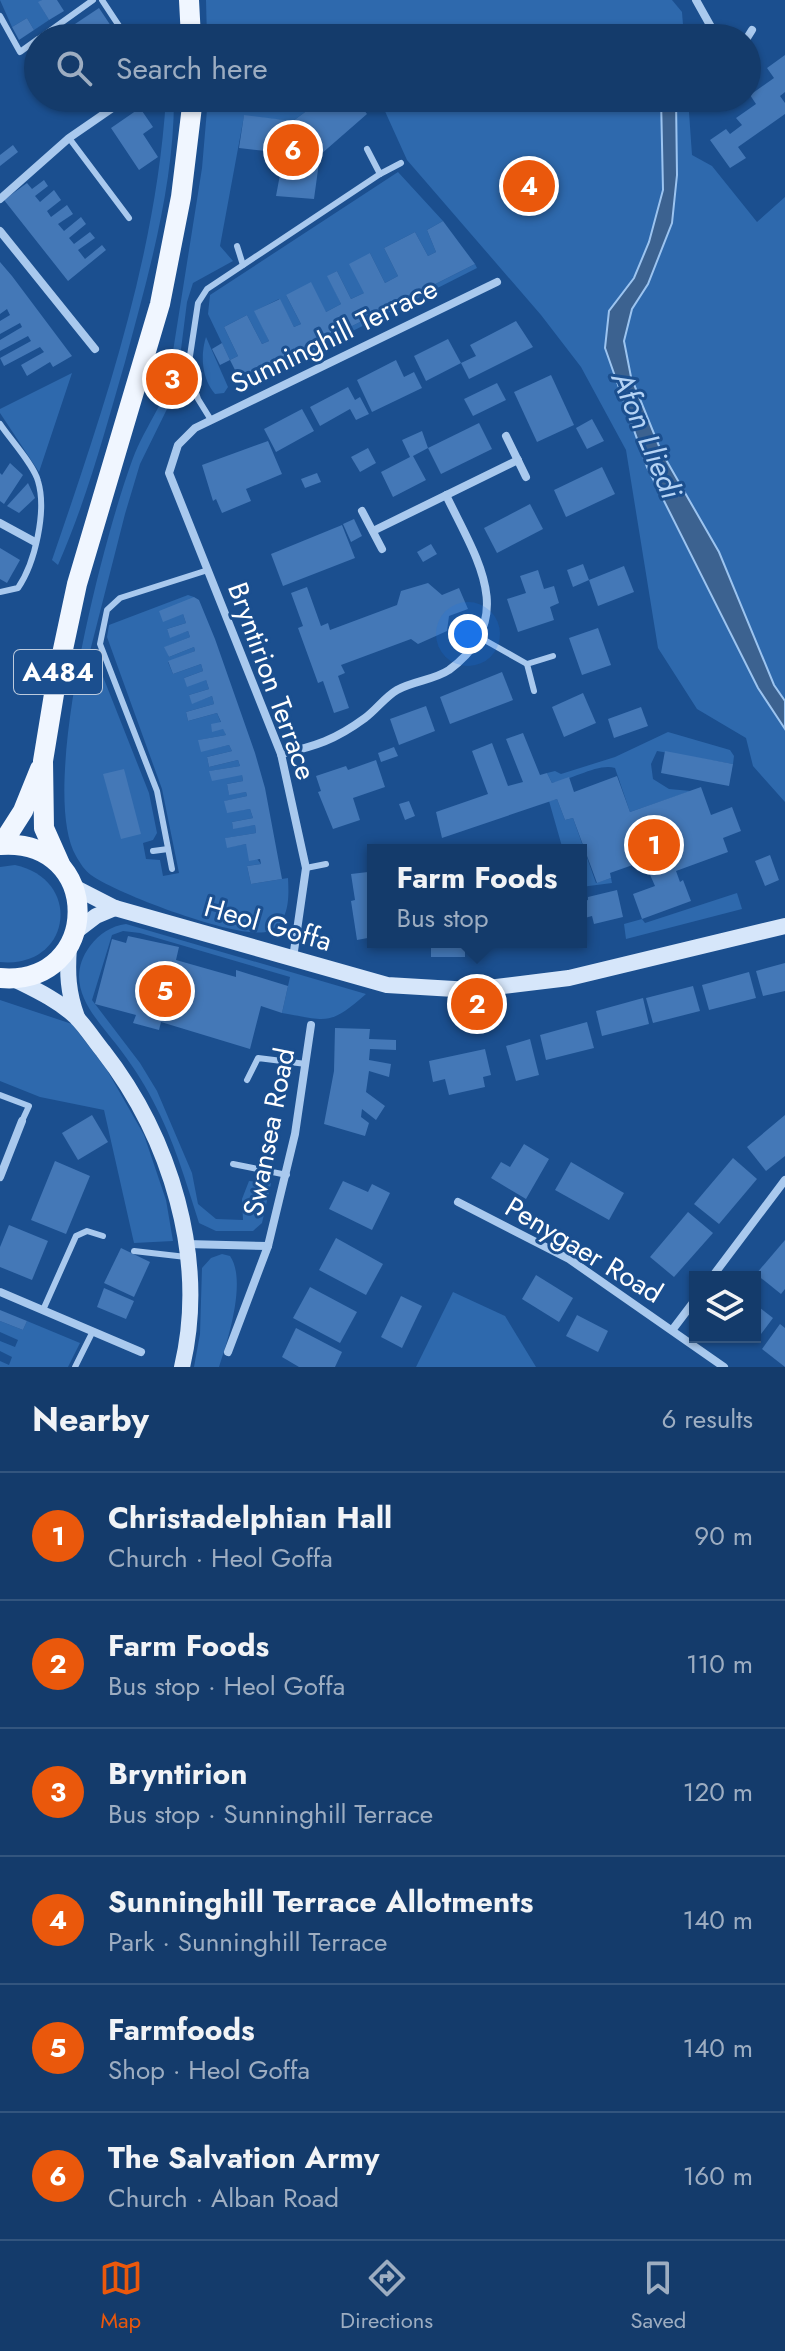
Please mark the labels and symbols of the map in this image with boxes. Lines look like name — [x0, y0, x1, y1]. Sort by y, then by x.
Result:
pin: 6 — [267, 120, 319, 180]
pin: 4 — [503, 156, 555, 216]
street label: Sunninghill Terrace — [224, 268, 444, 404]
pin: 3 — [146, 349, 198, 409]
water label: Afon Lliedi — [601, 364, 693, 506]
street label: Bryntirion Terrace — [217, 577, 327, 785]
your location — [448, 614, 488, 654]
road number: A484 — [14, 650, 102, 694]
pin: 1 — [628, 815, 680, 875]
street label: Heol Goffa — [199, 886, 337, 962]
pin: 5 — [139, 961, 191, 1021]
pin: 2 — [451, 974, 503, 1034]
street label: Swansea Road — [233, 1044, 305, 1220]
street label: Penygaer Road — [497, 1187, 671, 1313]

